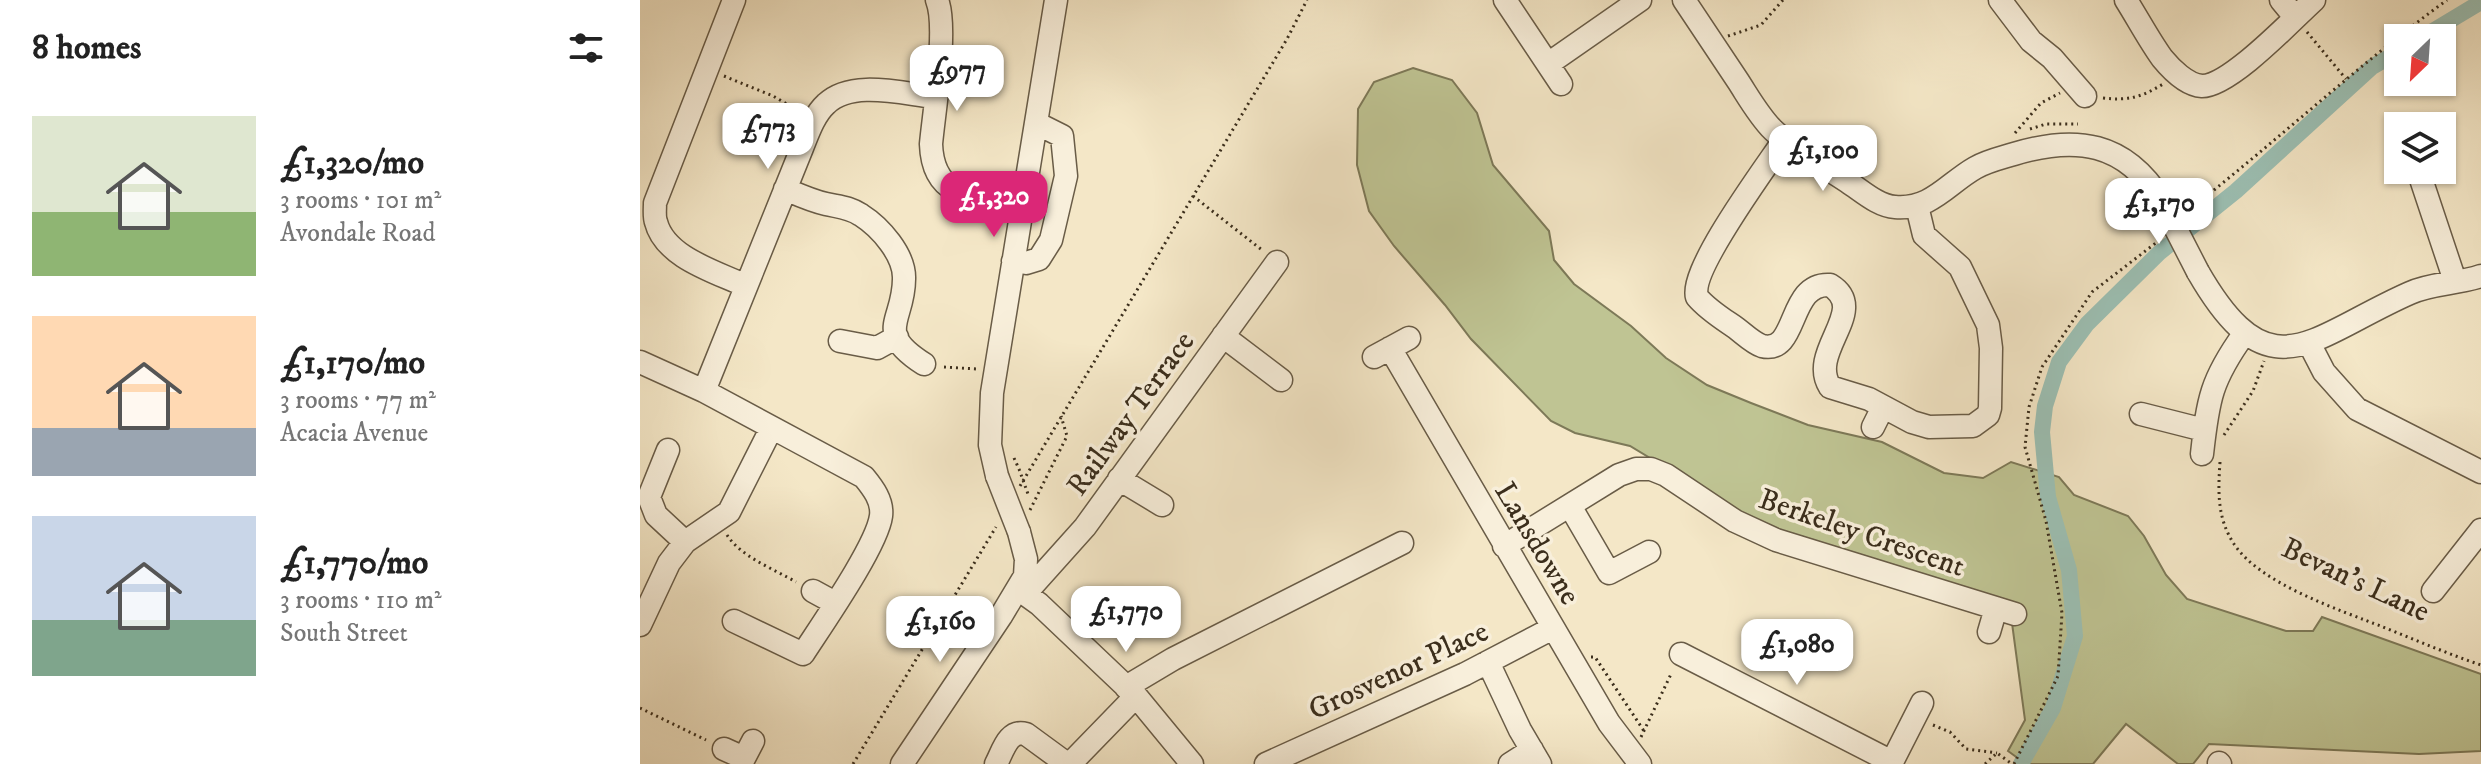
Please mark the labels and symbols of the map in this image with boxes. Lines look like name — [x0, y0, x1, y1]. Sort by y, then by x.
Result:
north arrow — [2384, 24, 2456, 96]
pin: £977 — [910, 45, 1004, 113]
pin: £773 — [721, 103, 815, 171]
pin: £1,100 — [1758, 125, 1888, 193]
pin: £1,320 — [929, 171, 1059, 239]
pin: £1,170 — [2094, 178, 2224, 246]
street label: Railway Terrace — [1059, 324, 1203, 503]
street label: Lansdowne — [1486, 476, 1588, 612]
street label: Berkeley Crescent — [1754, 481, 1969, 586]
street label: Bevan's Lane — [2276, 530, 2435, 631]
pin: £1,770 — [1061, 586, 1191, 654]
pin: £1,160 — [875, 596, 1005, 664]
street label: Grosvenor Place — [1303, 614, 1495, 729]
pin: £1,080 — [1732, 619, 1862, 687]

